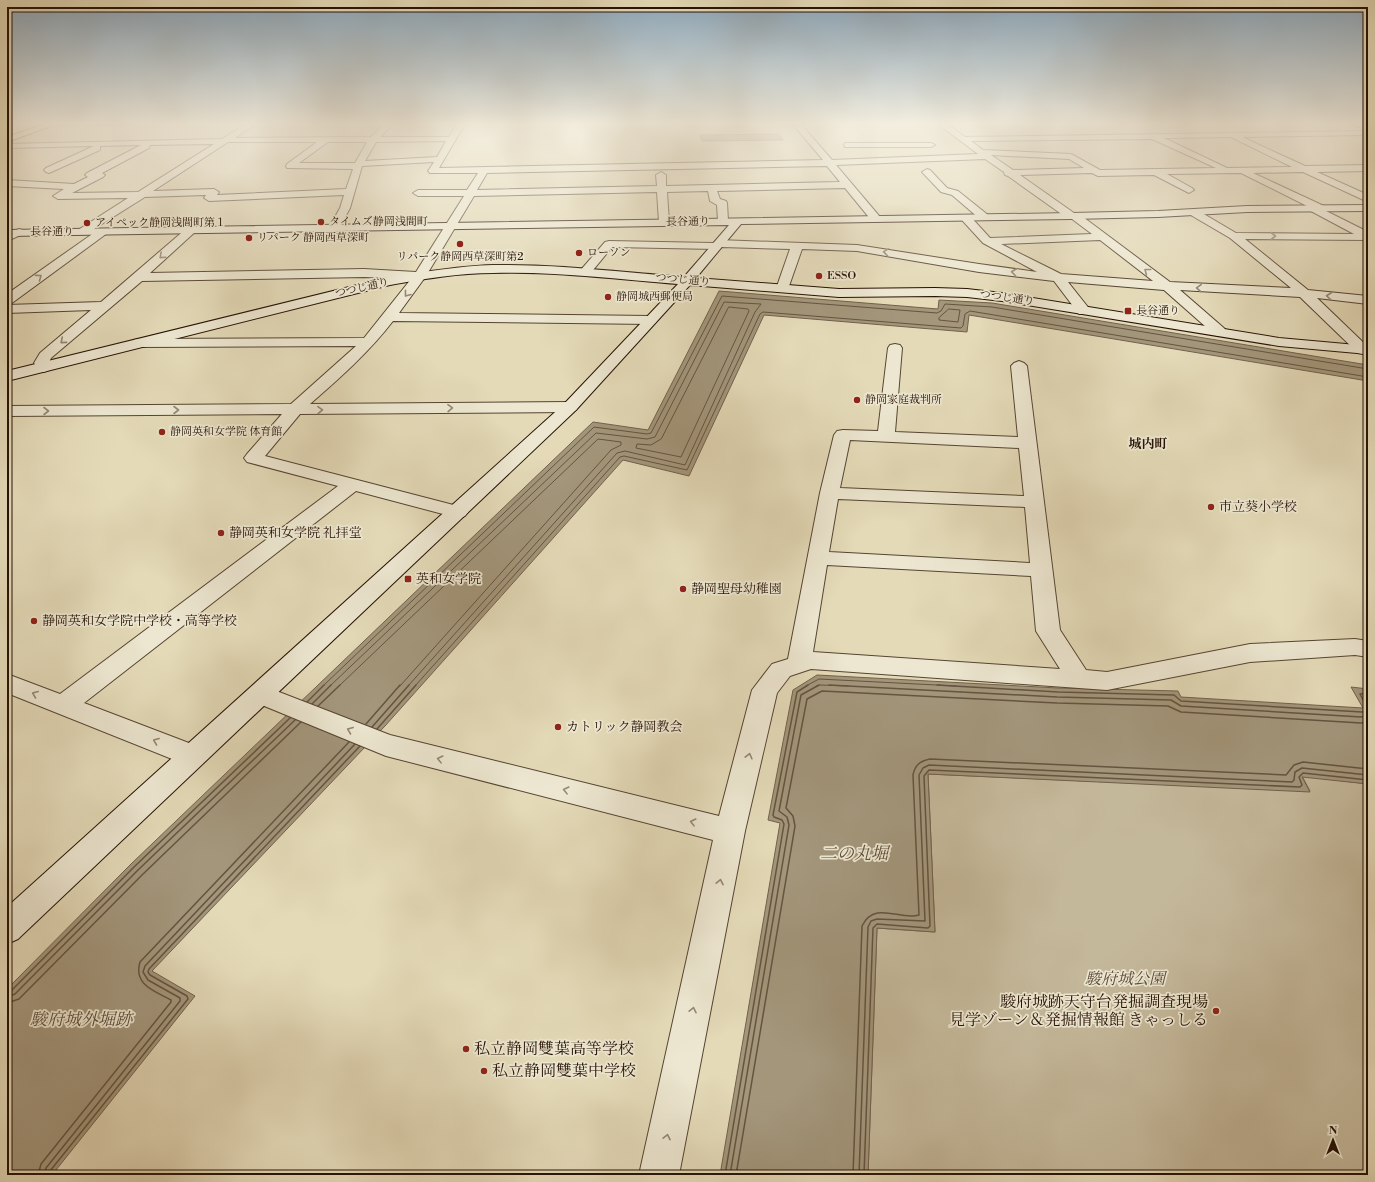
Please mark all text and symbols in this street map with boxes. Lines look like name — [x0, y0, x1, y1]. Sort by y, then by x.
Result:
place label: タイムズ静岡浅間町 — [329, 215, 428, 229]
street label: 長谷通り — [666, 215, 710, 229]
place label: アイペック静岡浅間町第１ — [95, 216, 226, 230]
marker: タイムズ静岡浅間町 — [316, 217, 326, 227]
marker: アイペック静岡浅間町第１ — [82, 218, 92, 228]
street label: 長谷通り — [30, 225, 74, 239]
place label: リパーク 静岡西草深町 — [257, 231, 369, 245]
one-way arrow — [1270, 232, 1276, 240]
marker: リパーク 静岡西草深町 — [244, 233, 254, 243]
marker: リパーク静岡西草深町第2 — [455, 239, 465, 249]
place label: ローソン — [587, 246, 631, 260]
marker: ローソン — [574, 248, 584, 258]
one-way arrow — [883, 249, 889, 257]
place label: リパーク静岡西草深町第2 — [397, 250, 523, 264]
one-way arrow — [159, 252, 167, 259]
one-way arrow — [1011, 268, 1017, 277]
one-way arrow — [1144, 268, 1151, 275]
place label: ESSO — [827, 269, 856, 283]
street label: つつじ通り — [655, 271, 711, 289]
marker: ESSO — [814, 271, 824, 281]
one-way arrow — [34, 275, 41, 282]
street label: つつじ通り — [334, 275, 390, 301]
one-way arrow — [1196, 283, 1202, 292]
street label: つつじ通り — [979, 287, 1035, 309]
one-way arrow — [405, 290, 412, 297]
place label: 静岡城西郵便局 — [616, 290, 693, 304]
one-way arrow — [1326, 291, 1332, 300]
marker: 静岡城西郵便局 — [603, 292, 613, 302]
place label: 長谷通り — [1136, 304, 1180, 318]
marker: 長谷通り — [1123, 306, 1133, 316]
one-way arrow — [61, 336, 68, 343]
place label: 静岡家庭裁判所 — [865, 393, 942, 407]
marker: 静岡家庭裁判所 — [852, 395, 862, 405]
one-way arrow — [447, 404, 453, 412]
one-way arrow — [317, 405, 323, 414]
one-way arrow — [173, 406, 179, 414]
one-way arrow — [43, 407, 49, 415]
place label: 静岡英和女学院 体育館 — [170, 425, 282, 439]
marker: 静岡英和女学院 体育館 — [157, 427, 167, 437]
district label: 城内町 — [1128, 436, 1168, 452]
place label: 市立葵小学校 — [1219, 499, 1297, 515]
marker: 市立葵小学校 — [1206, 502, 1216, 512]
place label: 静岡英和女学院 礼拝堂 — [229, 525, 362, 541]
marker: 静岡英和女学院 礼拝堂 — [216, 528, 226, 538]
place label: 英和女学院 — [416, 571, 481, 587]
marker: 英和女学院 — [403, 574, 413, 584]
place label: 静岡聖母幼稚園 — [691, 581, 782, 597]
marker: 静岡聖母幼稚園 — [678, 584, 688, 594]
place label: 静岡英和女学院中学校・高等学校 — [42, 613, 237, 629]
marker: 静岡英和女学院中学校・高等学校 — [29, 616, 39, 626]
one-way arrow — [31, 690, 38, 698]
place label: カトリック静岡教会 — [566, 719, 682, 735]
marker: カトリック静岡教会 — [553, 722, 563, 732]
one-way arrow — [346, 727, 354, 735]
one-way arrow — [152, 738, 159, 746]
one-way arrow — [744, 752, 753, 759]
one-way arrow — [437, 755, 444, 763]
one-way arrow — [563, 786, 570, 795]
one-way arrow — [689, 818, 696, 826]
water label: 二の丸堀 — [820, 843, 891, 865]
one-way arrow — [715, 879, 723, 885]
park label: 駿府城公園 — [1085, 969, 1168, 989]
place label: 駿府城跡天守台発掘調査現場 見学ゾーン＆発掘情報館 きゃっしる — [949, 992, 1208, 1030]
one-way arrow — [689, 1006, 697, 1013]
marker: 駿府城跡天守台発掘調査現場 見学ゾーン＆発掘情報館 きゃっしる — [1211, 1006, 1221, 1016]
water label: 駿府城外堀跡 — [30, 1009, 135, 1031]
place label: 私立静岡雙葉高等学校 — [474, 1039, 634, 1059]
marker: 私立静岡雙葉高等学校 — [461, 1044, 471, 1054]
place label: 私立静岡雙葉中学校 — [492, 1061, 636, 1081]
marker: 私立静岡雙葉中学校 — [479, 1066, 489, 1076]
north arrow — [1313, 1120, 1353, 1160]
text: N — [1329, 1124, 1338, 1138]
one-way arrow — [662, 1134, 671, 1140]

